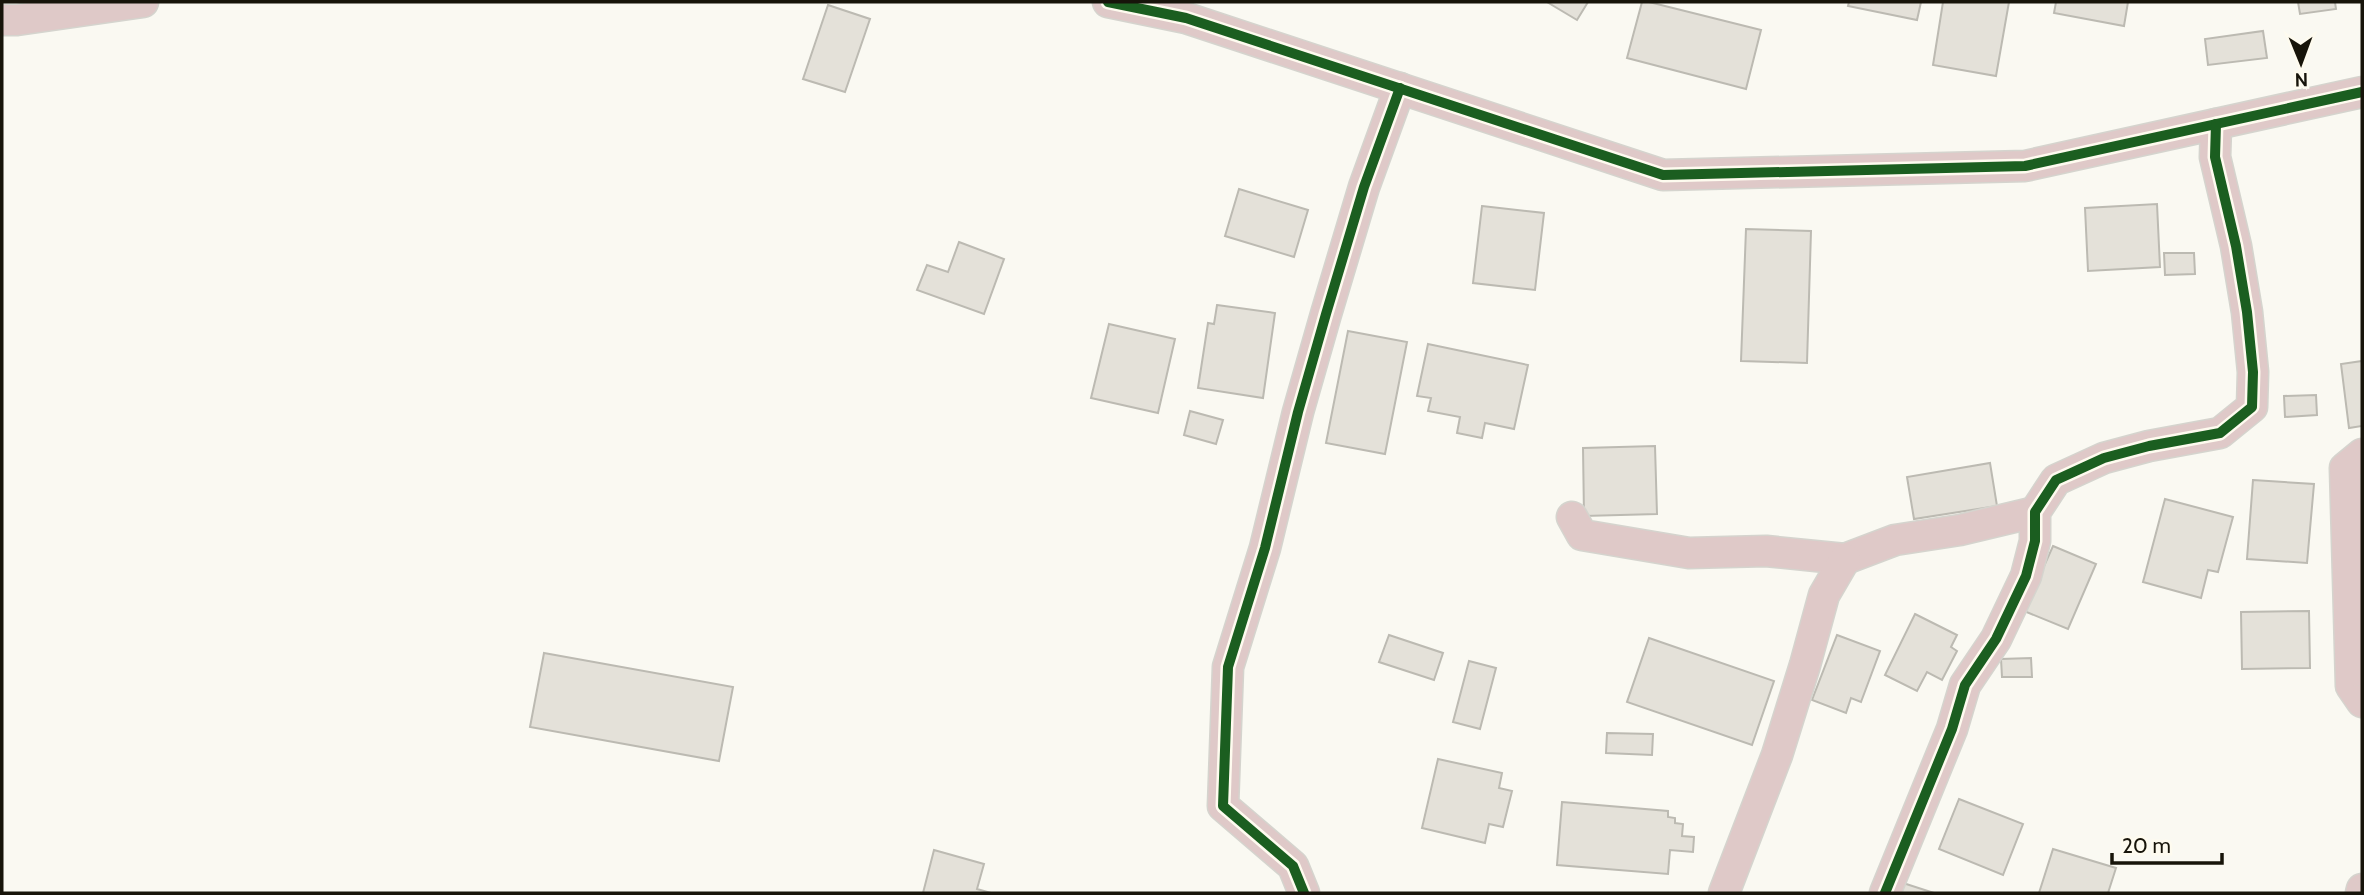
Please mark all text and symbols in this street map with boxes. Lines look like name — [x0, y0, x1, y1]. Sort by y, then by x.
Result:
north arrow — [2266, 28, 2336, 98]
text: N — [2294, 68, 2308, 91]
scale bar — [2112, 822, 2222, 866]
text: 20 m — [2122, 833, 2171, 858]

